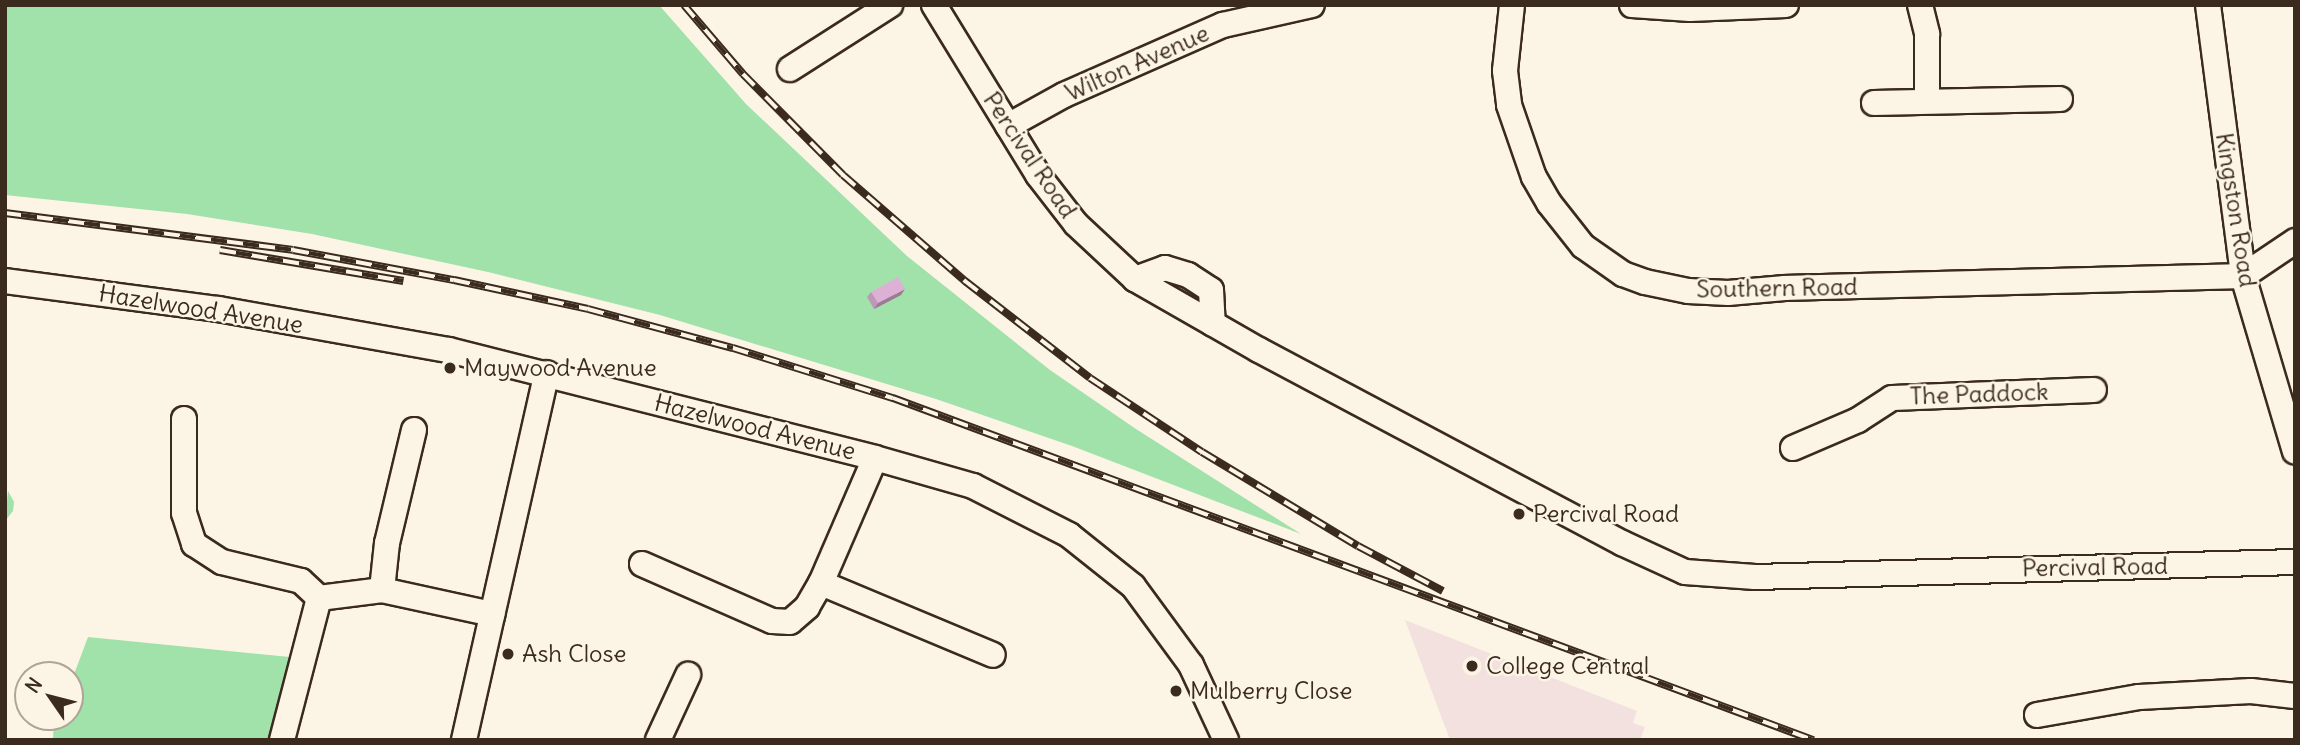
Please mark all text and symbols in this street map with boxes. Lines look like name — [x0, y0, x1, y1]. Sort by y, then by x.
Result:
street label: Wilton Avenue — [1061, 18, 1213, 108]
street label: Percival Road — [977, 86, 1083, 224]
street label: Kingston Road — [2210, 131, 2262, 289]
street label: Southern Road — [1696, 272, 1858, 304]
street label: Hazelwood Avenue — [97, 279, 305, 339]
place label: Maywood Avenue — [464, 354, 657, 382]
marker: Maywood Avenue — [442, 360, 458, 376]
street label: The Paddock — [1909, 377, 2049, 411]
street label: Hazelwood Avenue — [651, 388, 859, 466]
place label: Percival Road — [1533, 500, 1679, 528]
marker: Percival Road — [1511, 506, 1527, 522]
street label: Percival Road — [2022, 551, 2168, 583]
place label: Ash Close — [522, 640, 626, 668]
marker: Ash Close — [500, 646, 516, 662]
place label: College Central — [1486, 652, 1649, 680]
marker: College Central — [1464, 658, 1480, 674]
north arrow — [14, 661, 84, 731]
text: N — [20, 673, 47, 697]
place label: Mulberry Close — [1190, 677, 1352, 705]
marker: Mulberry Close — [1168, 683, 1184, 699]

